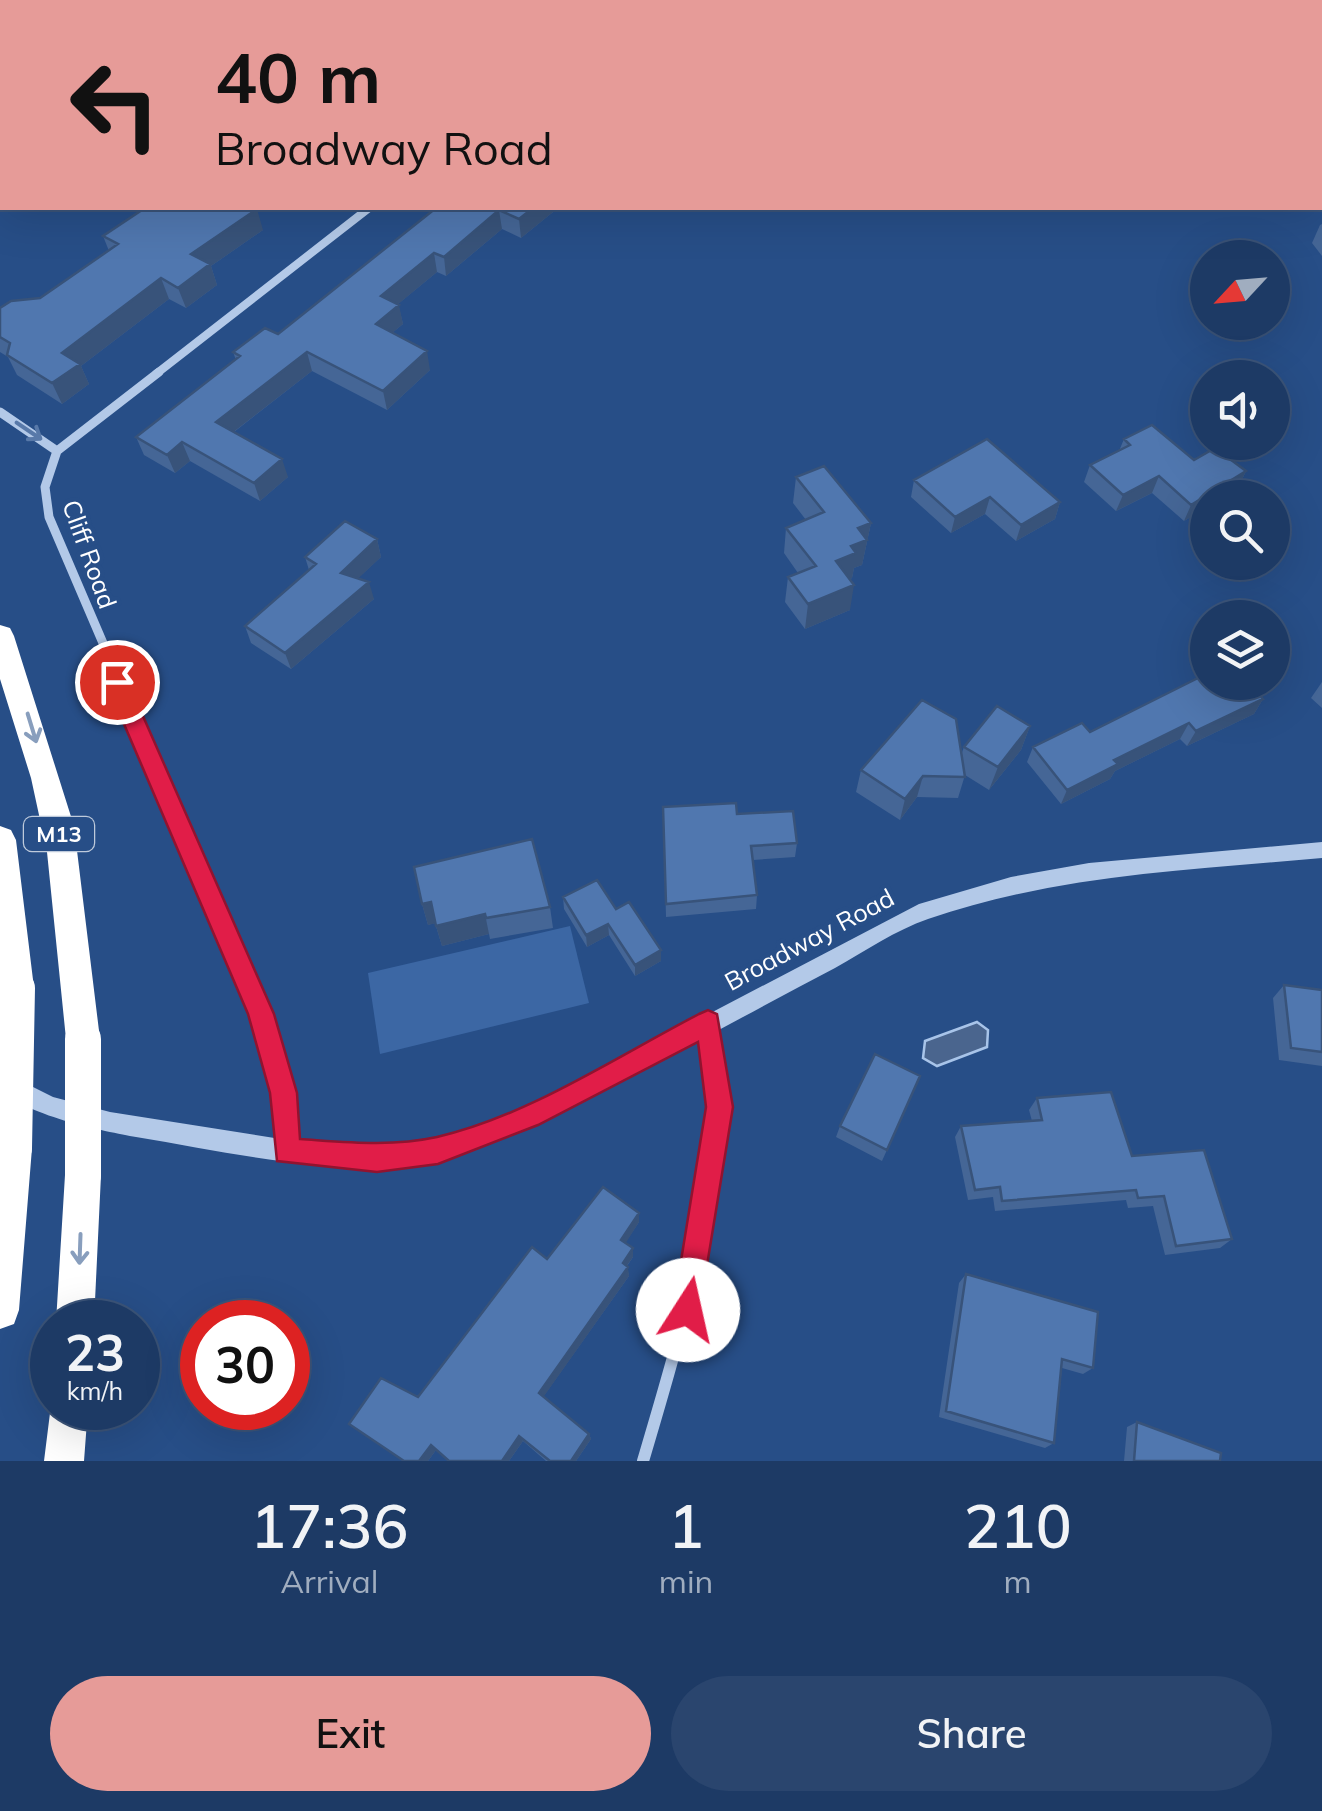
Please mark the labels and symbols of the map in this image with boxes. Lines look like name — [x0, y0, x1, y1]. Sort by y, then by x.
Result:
north arrow — [1190, 240, 1290, 340]
one-way arrow — [14, 420, 42, 441]
street label: Cliff Road — [56, 495, 124, 613]
pin — [75, 640, 160, 725]
one-way arrow — [24, 712, 42, 743]
road number: M13 — [24, 817, 94, 851]
street label: Broadway Road — [719, 881, 899, 997]
one-way arrow — [71, 1232, 90, 1264]
position arrow — [636, 1258, 740, 1362]
speed limit sign: 30 — [180, 1300, 310, 1430]

